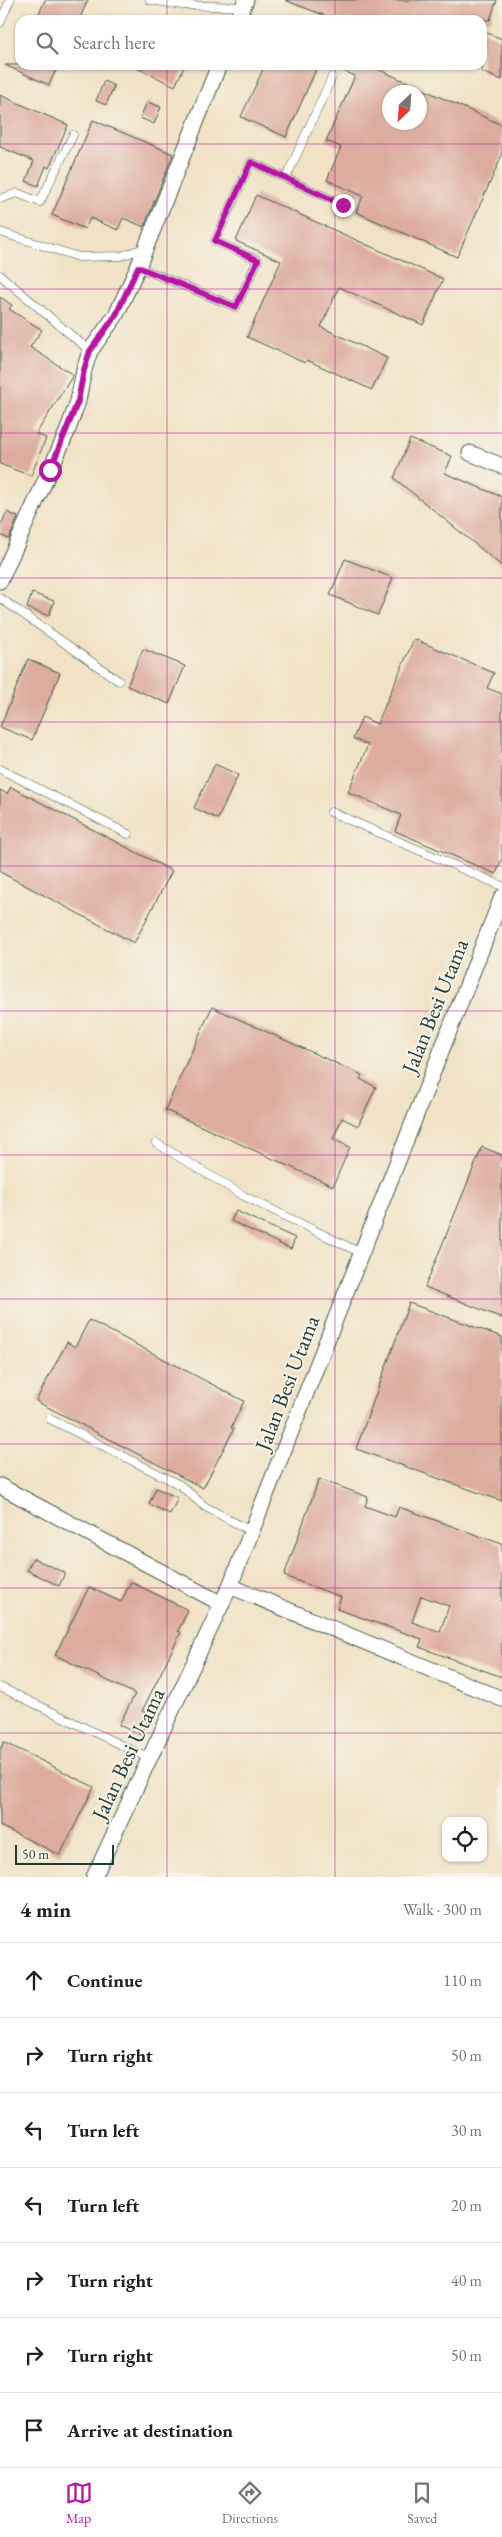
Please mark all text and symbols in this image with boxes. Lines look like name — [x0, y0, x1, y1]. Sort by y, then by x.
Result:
search box — [15, 15, 487, 70]
icon: search — [33, 29, 61, 57]
text: Search here — [73, 30, 155, 55]
north arrow — [382, 85, 427, 130]
route end — [332, 194, 355, 217]
route start — [39, 459, 62, 482]
street label: Jalan Besi Utama — [394, 934, 475, 1079]
street label: Jalan Besi Utama — [247, 1311, 326, 1457]
street label: Jalan Besi Utama — [84, 1683, 171, 1827]
map controls — [442, 1817, 487, 1862]
button: locate — [442, 1817, 487, 1862]
scale bar — [15, 1842, 114, 1865]
text: 50 m — [22, 1845, 49, 1863]
text: 4 min — [20, 1896, 71, 1923]
text: Walk · 300 m — [403, 1899, 482, 1920]
icon: ahead — [20, 1966, 48, 1994]
text: Continue — [67, 1968, 142, 1993]
text: 110 m — [443, 1970, 482, 1991]
icon: right — [20, 2041, 48, 2069]
text: Turn right — [67, 2043, 153, 2068]
text: 50 m — [451, 2045, 482, 2066]
icon: left — [20, 2116, 48, 2144]
text: Turn left — [67, 2118, 139, 2143]
text: 30 m — [451, 2120, 482, 2141]
icon: left — [20, 2191, 48, 2219]
text: Turn left — [67, 2193, 139, 2218]
text: 20 m — [451, 2195, 482, 2216]
icon: right — [20, 2266, 48, 2294]
text: Turn right — [67, 2268, 153, 2293]
text: 40 m — [451, 2270, 482, 2291]
icon: right — [20, 2341, 48, 2369]
text: Turn right — [67, 2343, 153, 2368]
text: 50 m — [451, 2345, 482, 2366]
icon: arrive — [20, 2416, 48, 2444]
text: Arrive at destination — [67, 2418, 233, 2443]
tab: Map — [65, 2479, 93, 2527]
tab: Directions — [222, 2479, 278, 2527]
tab: Saved — [407, 2479, 437, 2527]

